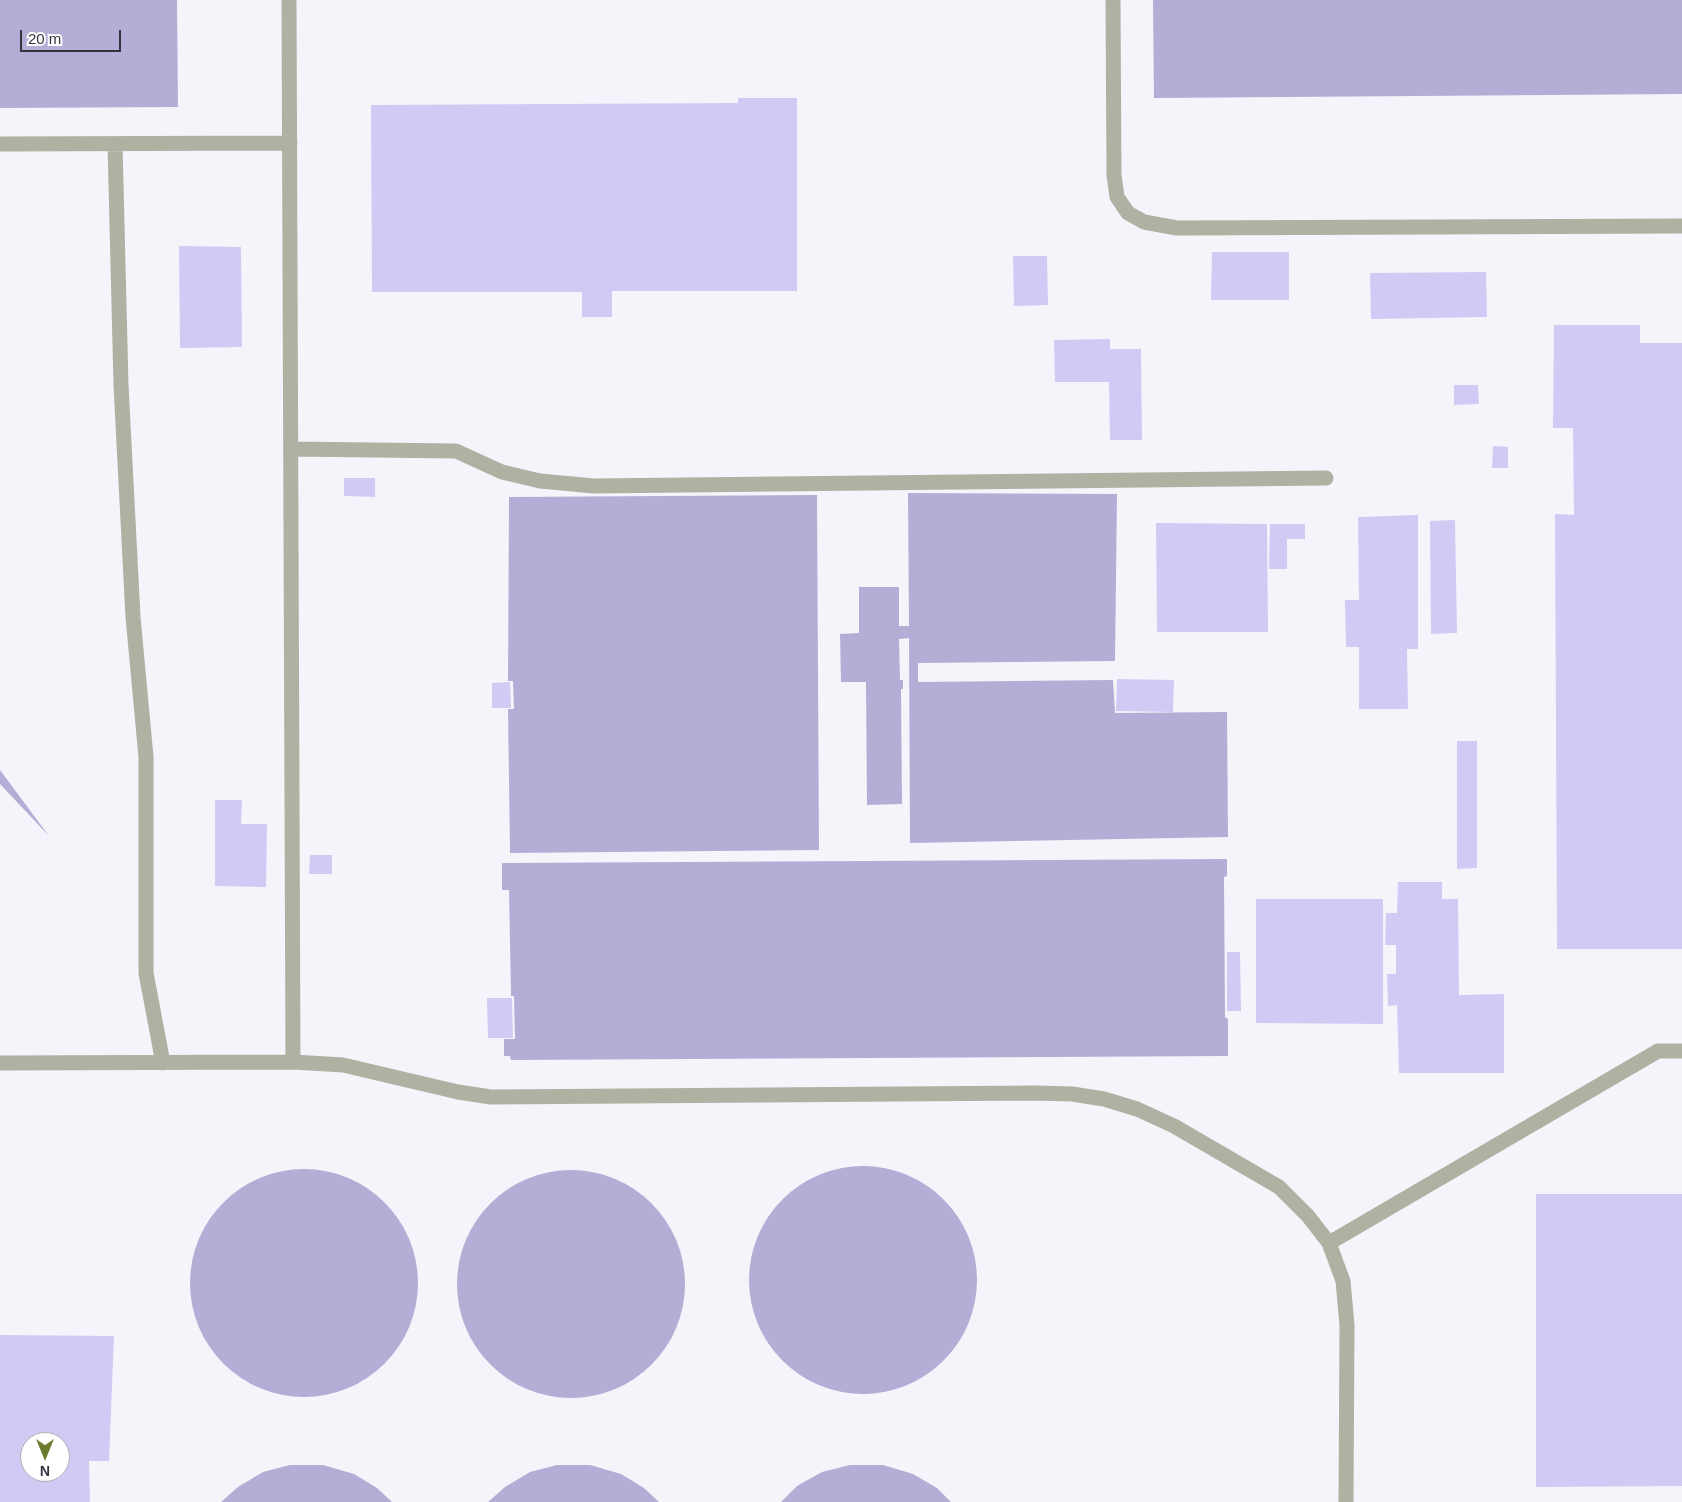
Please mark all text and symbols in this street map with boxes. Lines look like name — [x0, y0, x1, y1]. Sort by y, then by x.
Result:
scale bar — [22, 20, 124, 52]
text: 20 m — [28, 30, 61, 47]
north arrow — [20, 1432, 70, 1482]
text: N — [40, 1463, 50, 1479]

